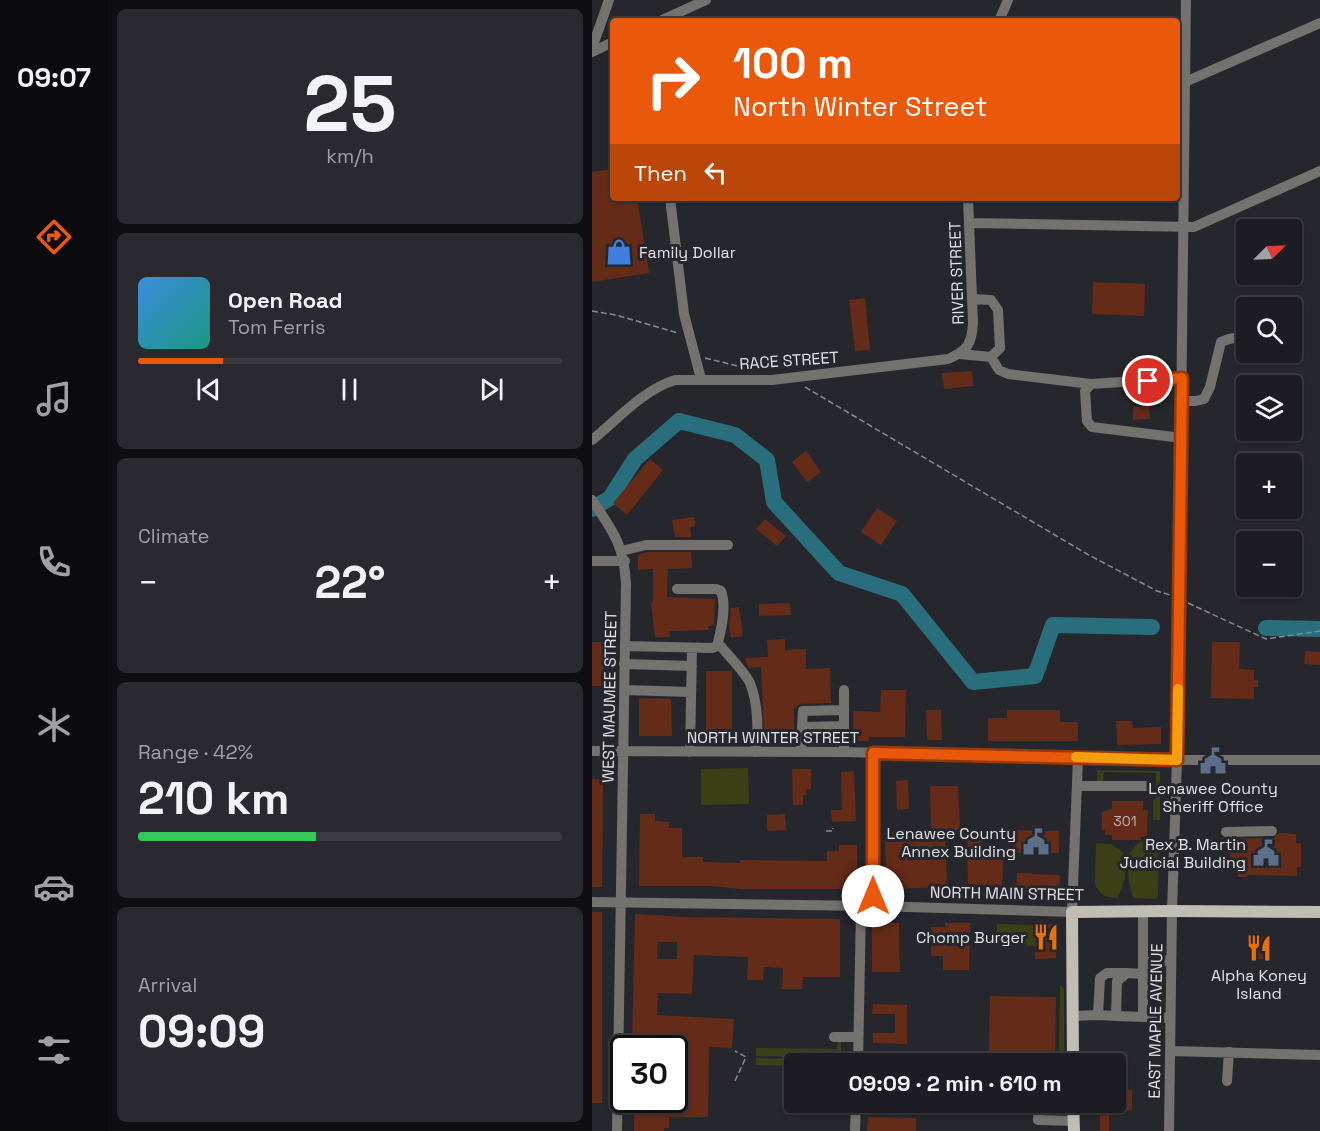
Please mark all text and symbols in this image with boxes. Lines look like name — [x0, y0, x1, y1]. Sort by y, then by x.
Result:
text: 100 m — [733, 37, 853, 90]
icon: right — [634, 42, 712, 120]
text: 25 — [303, 54, 397, 154]
text: 09:07 — [17, 60, 91, 95]
text: North Winter Street — [733, 89, 987, 124]
text: km/h — [326, 143, 374, 169]
icon: left — [699, 156, 732, 189]
text: Then — [634, 159, 687, 187]
icon: directions — [33, 216, 75, 258]
north arrow — [1236, 219, 1302, 285]
map controls — [1236, 219, 1302, 597]
street label: RIVER STREET — [944, 221, 969, 325]
shop icon: Family Dollar — [604, 237, 634, 267]
place label: Family Dollar — [639, 242, 736, 263]
text: Open Road — [228, 286, 343, 314]
button: search — [1236, 297, 1302, 363]
text: Tom Ferris — [228, 314, 326, 340]
street label: RACE STREET — [739, 347, 839, 374]
pin — [1122, 355, 1173, 406]
icon: arrive — [1131, 364, 1164, 397]
icon: previous — [192, 373, 225, 406]
icon: pause — [333, 373, 366, 406]
icon: next — [475, 373, 508, 406]
button: layers — [1236, 375, 1302, 441]
icon: music — [33, 378, 75, 420]
button: + — [1236, 453, 1302, 519]
text: Climate — [138, 523, 209, 549]
button: − — [1236, 531, 1302, 597]
icon: phone — [33, 541, 75, 583]
text: 22° — [314, 554, 386, 611]
text: − — [138, 562, 158, 604]
text: + — [542, 562, 562, 604]
street label: WEST MAUMEE STREET — [598, 611, 621, 783]
icon: climate — [33, 704, 75, 746]
street label: NORTH WINTER STREET — [687, 727, 859, 748]
text: Range · 42% — [138, 739, 253, 765]
public building icon: Lenawee County Sheriff Office — [1198, 746, 1228, 776]
text: 210 km — [138, 770, 289, 827]
place label: Lenawee County Sheriff Office — [1148, 778, 1278, 817]
house number: 301 — [1113, 812, 1137, 830]
place label: Lenawee County Annex Building — [887, 823, 1016, 862]
public building icon: Lenawee County Annex Building — [1021, 827, 1051, 857]
place label: Rex B. Martin Judicial Building — [1120, 834, 1246, 873]
public building icon: Rex B. Martin Judicial Building — [1251, 838, 1281, 868]
position arrow — [841, 864, 905, 928]
icon: car — [33, 866, 75, 908]
street label: NORTH MAIN STREET — [930, 882, 1084, 905]
restaurant icon: Chomp Burger — [1031, 922, 1061, 952]
place label: Chomp Burger — [916, 927, 1026, 948]
restaurant icon: Alpha Koney Island — [1244, 933, 1274, 963]
street label: EAST MAPLE AVENUE — [1144, 943, 1167, 1099]
place label: Alpha Koney Island — [1211, 965, 1307, 1004]
text: Arrival — [138, 972, 197, 998]
text: 09:09 — [138, 1003, 265, 1060]
icon: filters — [33, 1029, 75, 1071]
speed limit sign: 30 — [610, 1035, 688, 1113]
text: 09:09 · 2 min · 610 m — [848, 1069, 1062, 1097]

